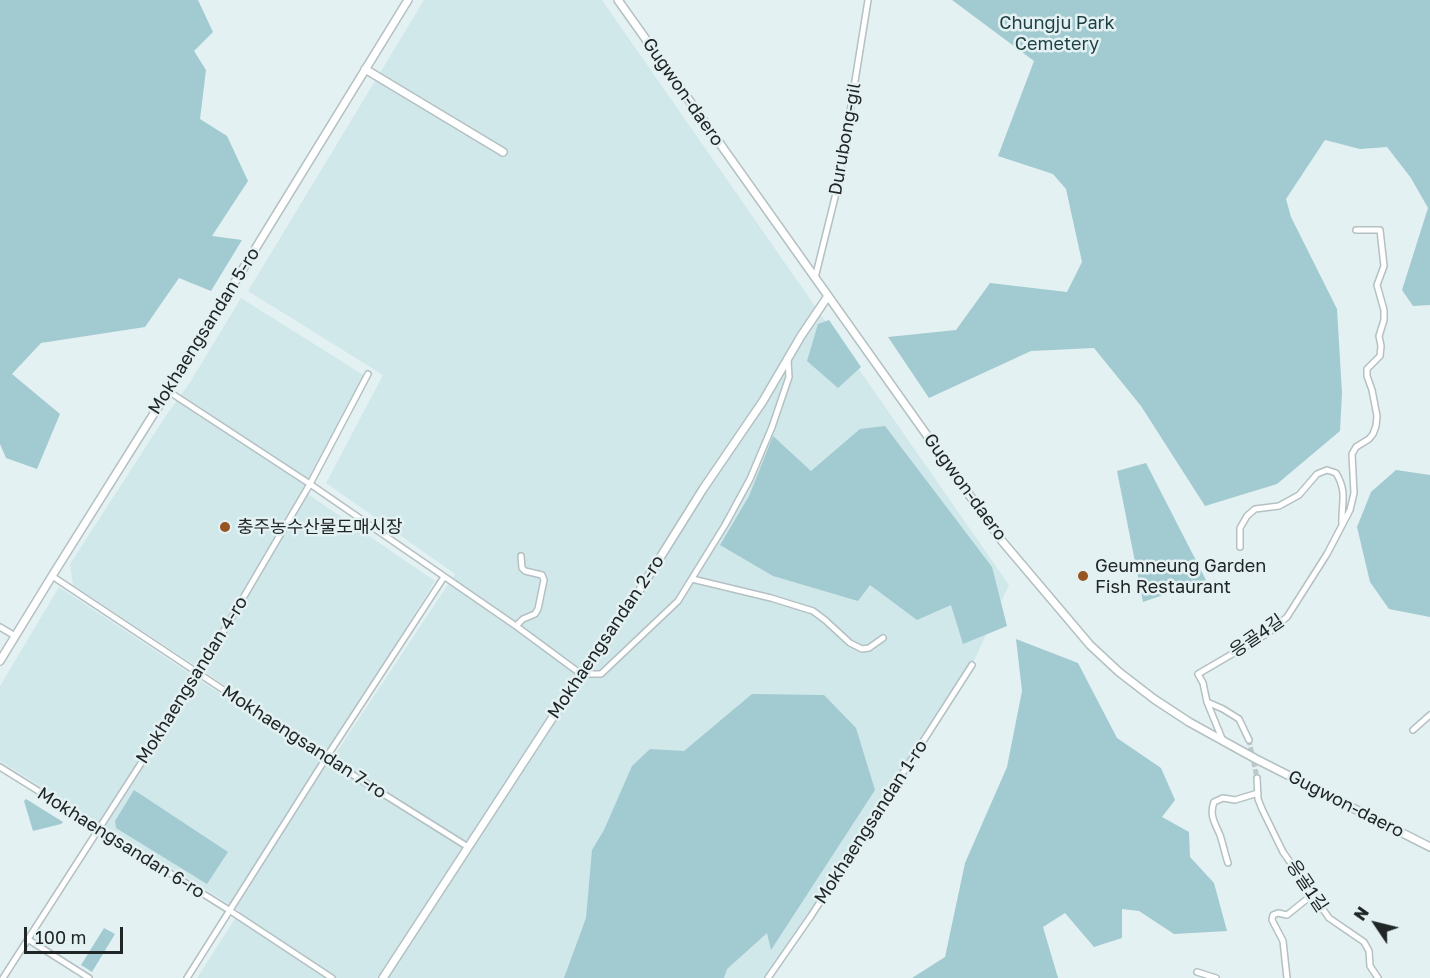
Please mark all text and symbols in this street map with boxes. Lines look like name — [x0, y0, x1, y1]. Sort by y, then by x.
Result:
park label: Chungju Park Cemetery — [999, 12, 1115, 54]
street label: Gugwon-daero — [638, 34, 728, 150]
street label: Durubong-gil — [824, 81, 866, 197]
street label: Mokhaengsandan 5-ro — [144, 244, 264, 418]
street label: Gugwon-daero — [919, 429, 1011, 545]
place label: 충주농수산물도매시장 — [237, 516, 403, 538]
marker: 충주농수산물도매시장 — [218, 520, 232, 534]
street label: Mokhaengsandan 2-ro — [543, 551, 669, 723]
place label: Geumneung Garden Fish Restaurant — [1095, 555, 1266, 598]
marker: Geumneung Garden Fish Restaurant — [1076, 569, 1090, 583]
street label: Mokhaengsandan 4-ro — [132, 592, 252, 768]
street label: 응골4길 — [1226, 610, 1288, 662]
street label: Mokhaengsandan 7-ro — [218, 681, 390, 803]
street label: Mokhaengsandan 1-ro — [810, 736, 932, 908]
street label: Gugwon-daero — [1284, 766, 1408, 842]
street label: Mokhaengsandan 6-ro — [33, 783, 209, 903]
street label: 응골1길 — [1282, 856, 1332, 916]
north arrow — [1346, 894, 1406, 954]
text: N — [1350, 903, 1373, 924]
scale bar — [27, 915, 126, 953]
text: 100 m — [35, 926, 86, 948]

